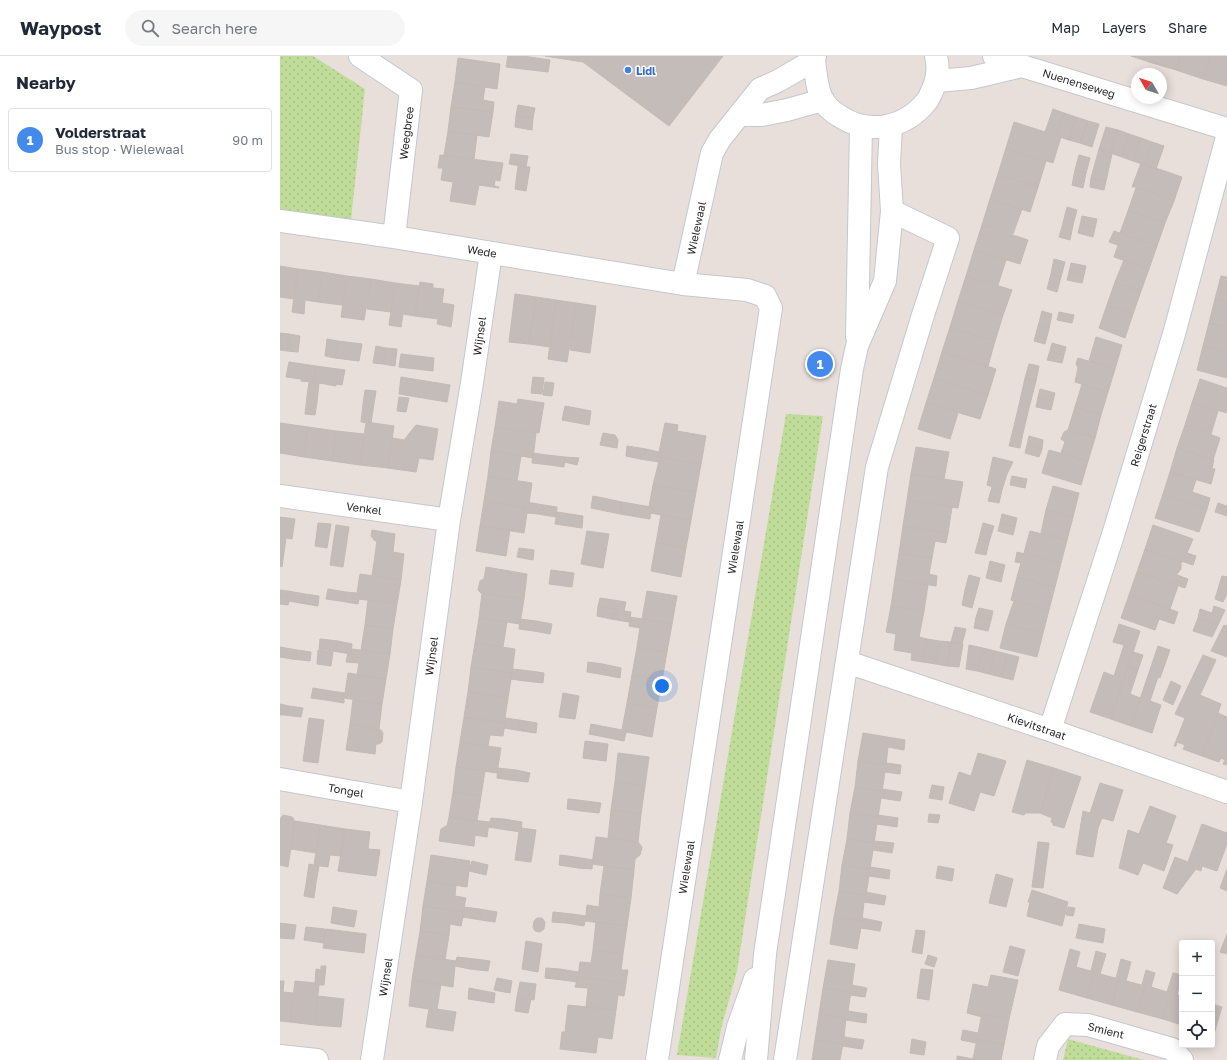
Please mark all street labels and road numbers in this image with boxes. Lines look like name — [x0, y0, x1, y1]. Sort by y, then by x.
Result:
street label: Nuenenseweg — [1041, 66, 1117, 100]
street label: Weegbree — [396, 106, 416, 160]
street label: Wielewaal — [684, 200, 708, 256]
street label: Wede — [466, 242, 498, 260]
street label: Wijnsel — [470, 315, 488, 356]
street label: Reigerstraat — [1127, 402, 1159, 468]
street label: Venkel — [345, 499, 383, 517]
street label: Wielewaal — [724, 519, 746, 575]
street label: Wijnsel — [422, 635, 440, 676]
street label: Kievitstraat — [1006, 710, 1068, 742]
street label: Tongel — [327, 780, 365, 800]
street label: Wielewaal — [675, 839, 697, 895]
street label: Wijnsel — [376, 956, 395, 997]
street label: Smient — [1086, 1019, 1126, 1041]

